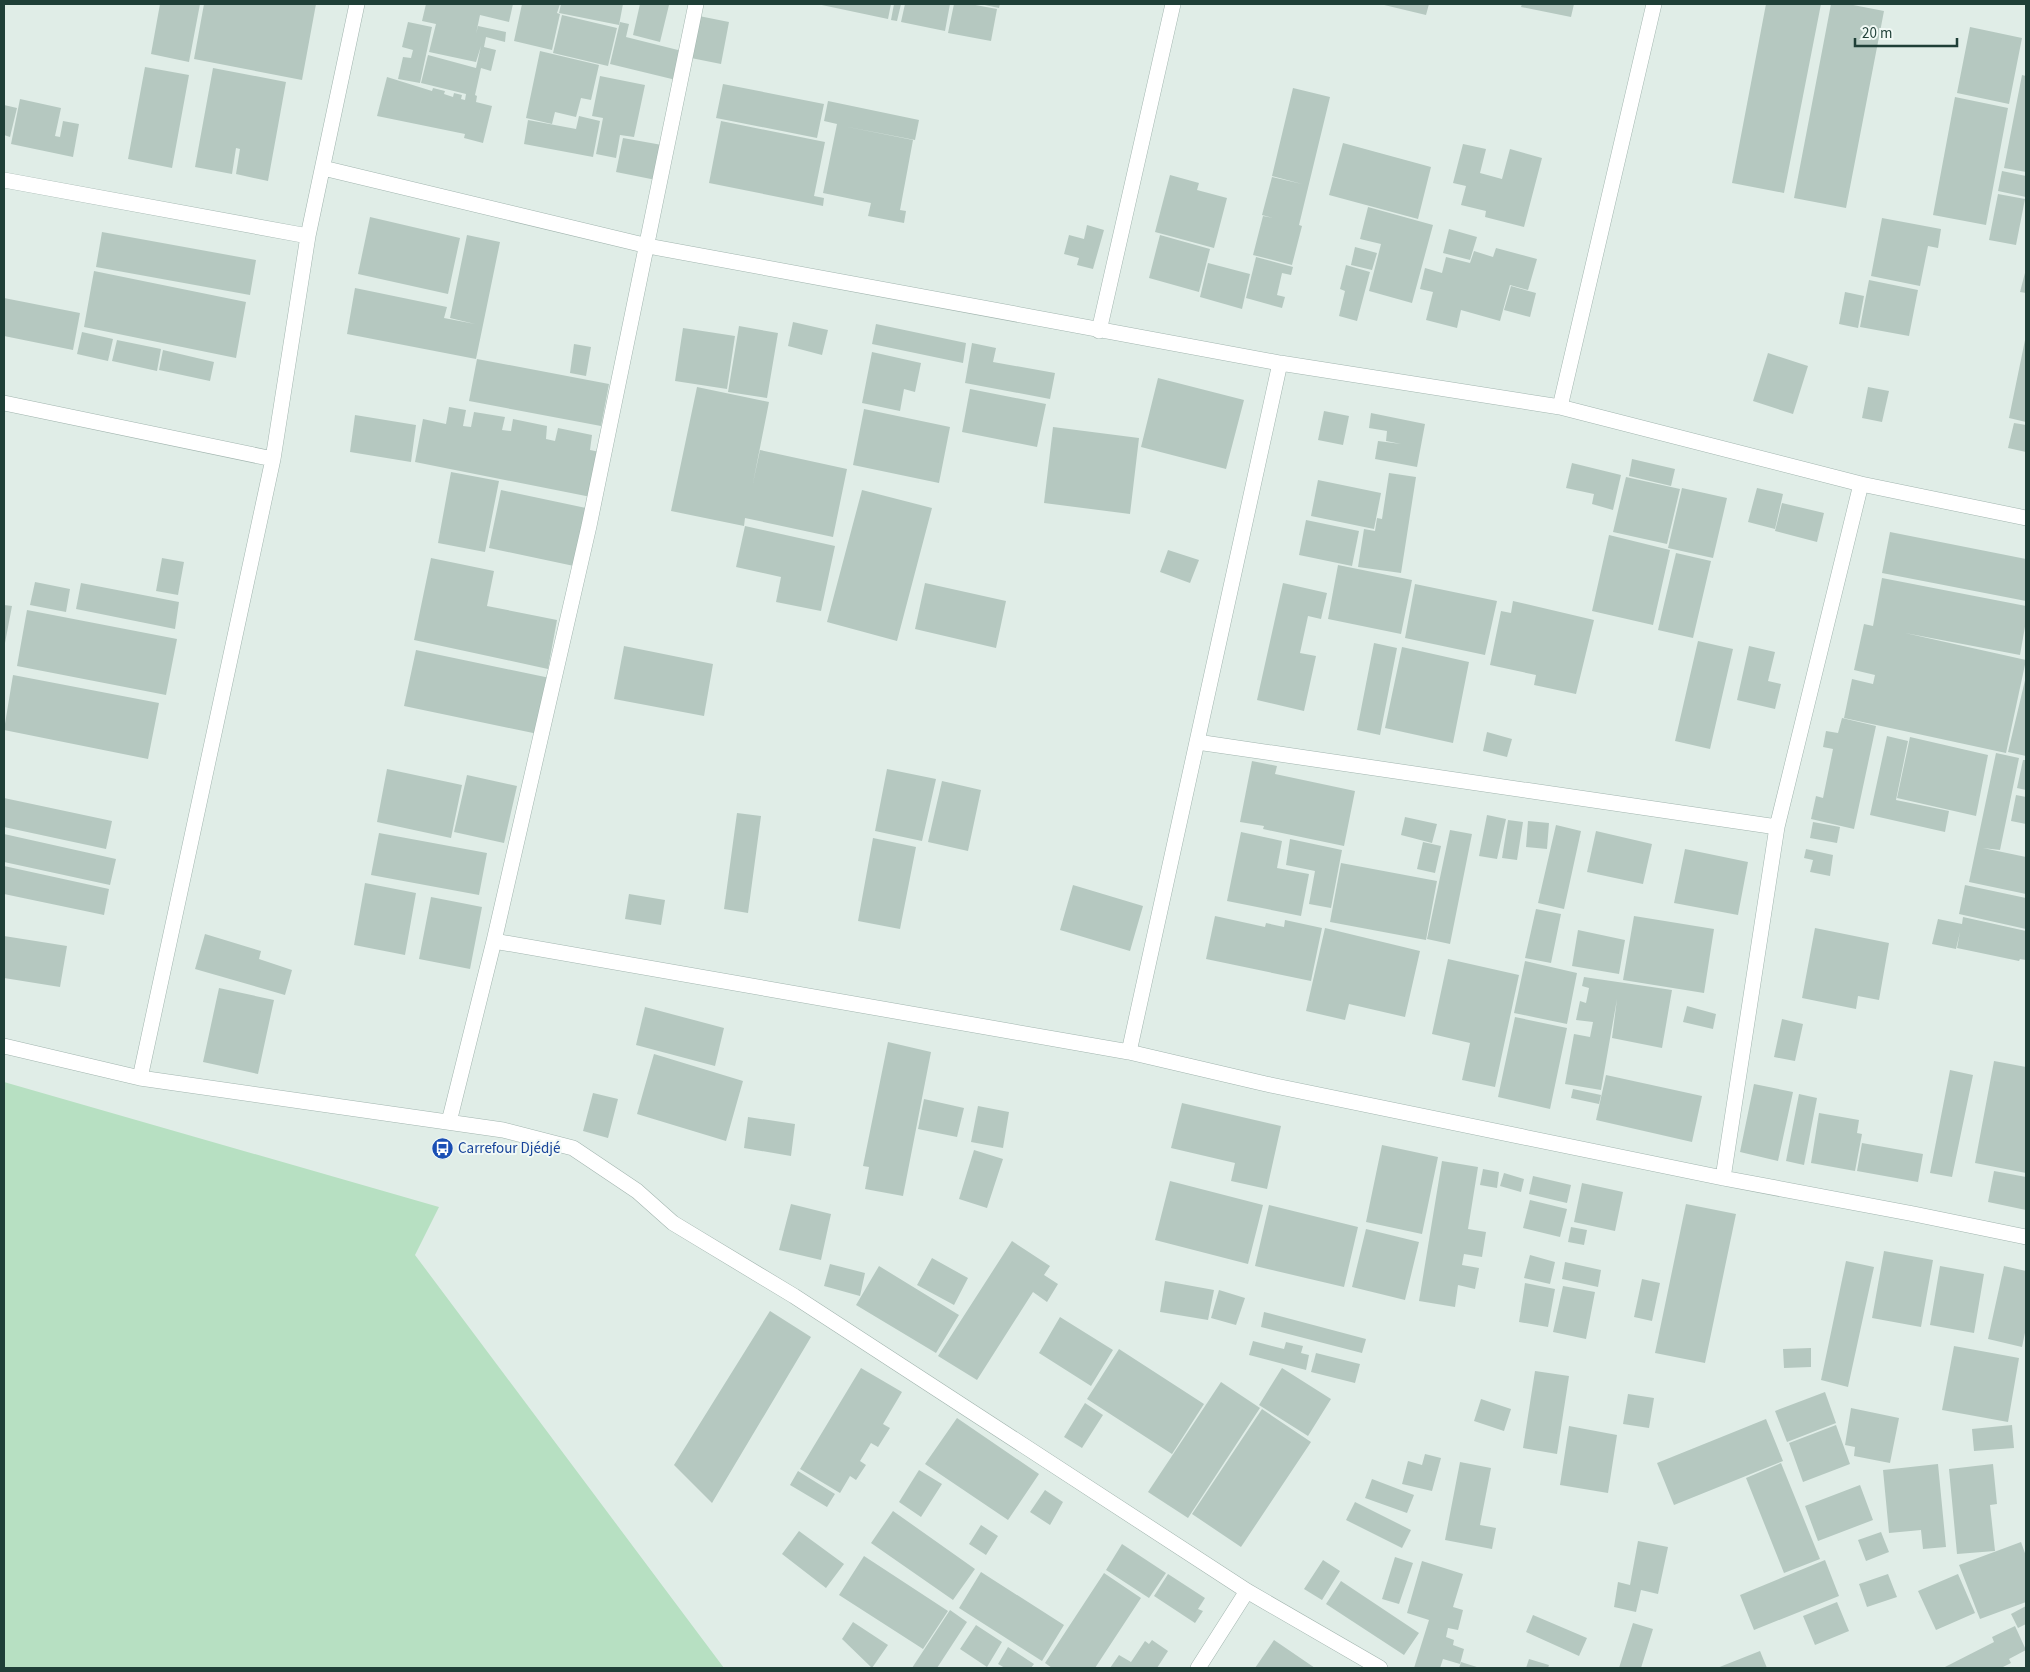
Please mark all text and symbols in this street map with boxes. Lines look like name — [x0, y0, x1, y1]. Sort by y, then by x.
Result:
scale bar — [1855, 15, 1958, 47]
text: 20 m — [1862, 23, 1892, 44]
bus stop icon: Carrefour Djédjé — [430, 1136, 454, 1160]
place label: Carrefour Djédjé — [458, 1138, 560, 1159]

